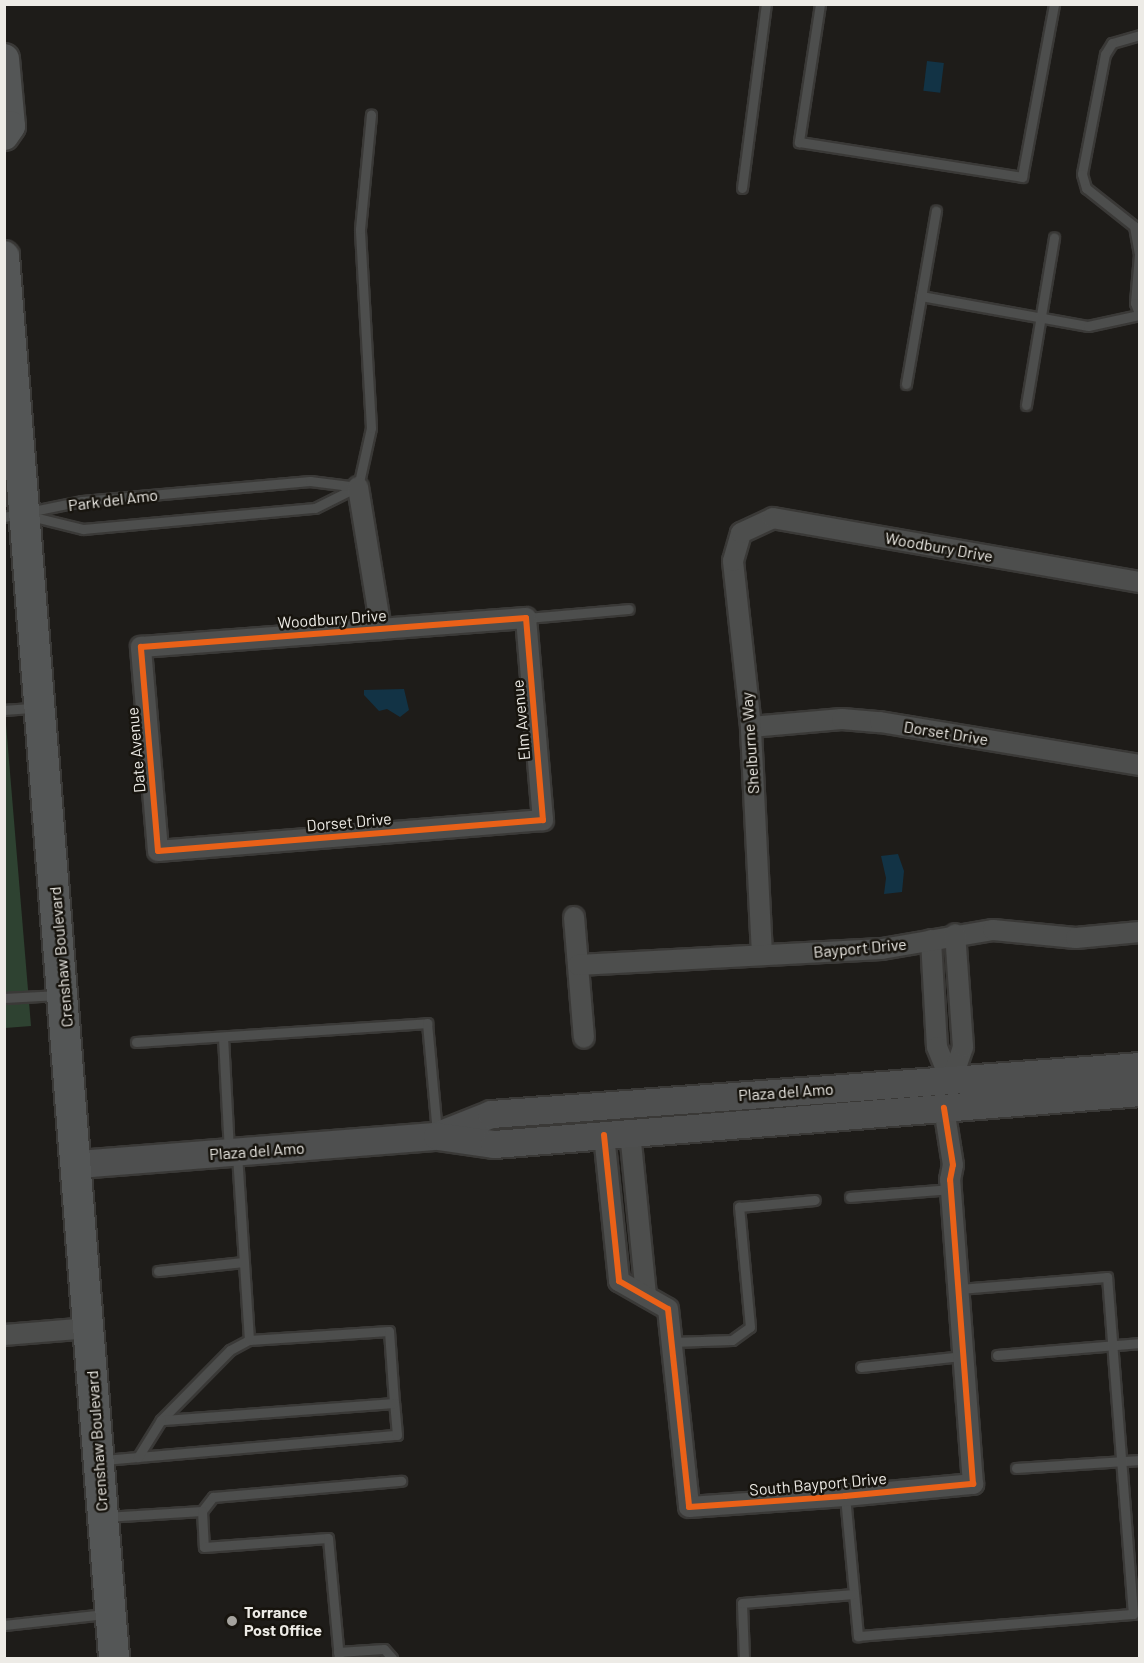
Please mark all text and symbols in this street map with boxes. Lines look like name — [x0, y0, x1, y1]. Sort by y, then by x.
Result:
street label: Park del Amo — [67, 485, 159, 515]
street label: Woodbury Drive — [884, 528, 994, 566]
street label: Woodbury Drive — [277, 606, 387, 632]
street label: Elm Avenue — [508, 679, 534, 761]
street label: Shelburne Way — [737, 691, 763, 795]
street label: Date Avenue — [123, 706, 149, 794]
street label: Dorset Drive — [902, 717, 990, 749]
street label: Dorset Drive — [306, 809, 392, 835]
street label: Crenshaw Boulevard — [45, 886, 77, 1028]
street label: Bayport Drive — [813, 934, 907, 962]
street label: Plaza del Amo — [738, 1079, 834, 1105]
street label: Plaza del Amo — [209, 1138, 305, 1164]
street label: Crenshaw Boulevard — [83, 1370, 111, 1512]
street label: South Bayport Drive — [749, 1468, 887, 1500]
place label: Torrance Post Office — [244, 1602, 322, 1640]
marker: Torrance Post Office — [225, 1614, 239, 1628]

